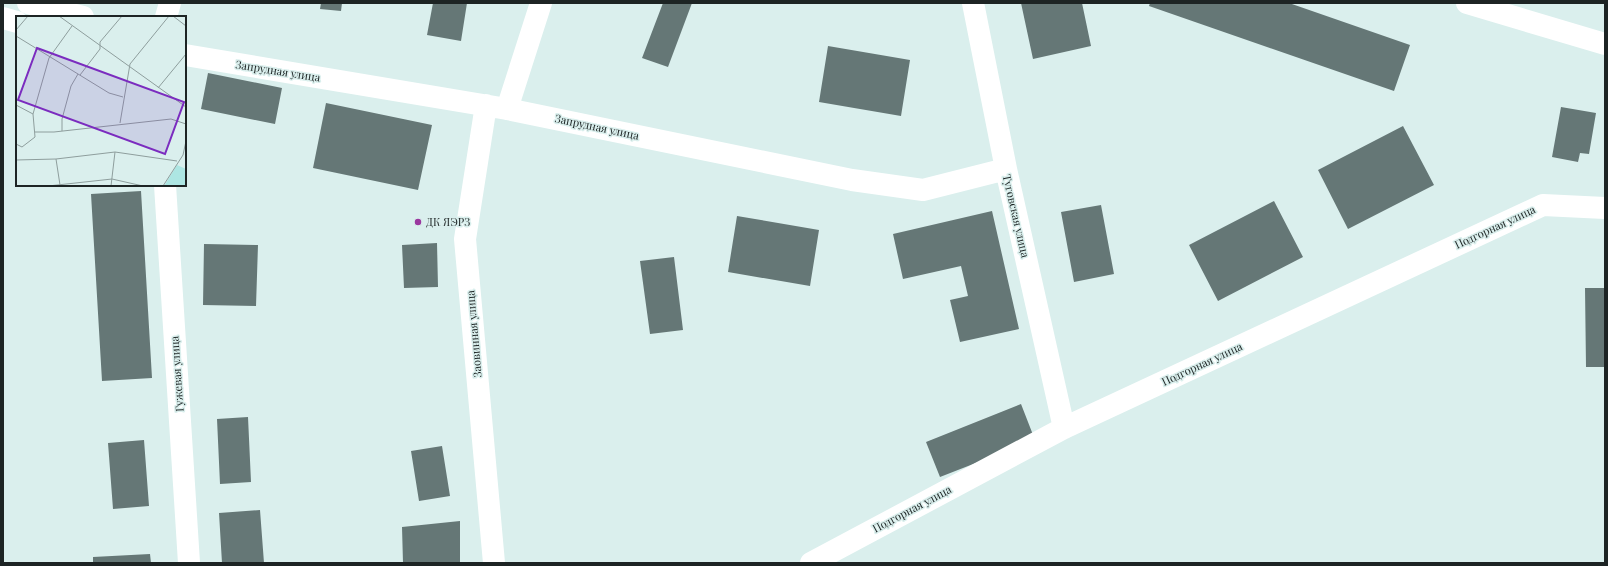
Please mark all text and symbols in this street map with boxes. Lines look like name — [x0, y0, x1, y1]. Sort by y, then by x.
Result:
inset map — [16, 16, 186, 186]
street label: Запрудная улица — [235, 56, 322, 85]
street label: Запрудная улица — [554, 110, 641, 143]
street label: Туговская улица — [1000, 173, 1033, 259]
street label: Подгорная улица — [1452, 201, 1538, 252]
place label: ДК ЯЭРЗ — [426, 214, 470, 229]
marker: ДК ЯЭРЗ — [413, 217, 423, 227]
street label: Заовинная улица — [462, 289, 485, 378]
street label: Гужевая улица — [166, 335, 187, 412]
street label: Подгорная улица — [1159, 338, 1245, 389]
street label: Подгорная улица — [870, 481, 954, 536]

